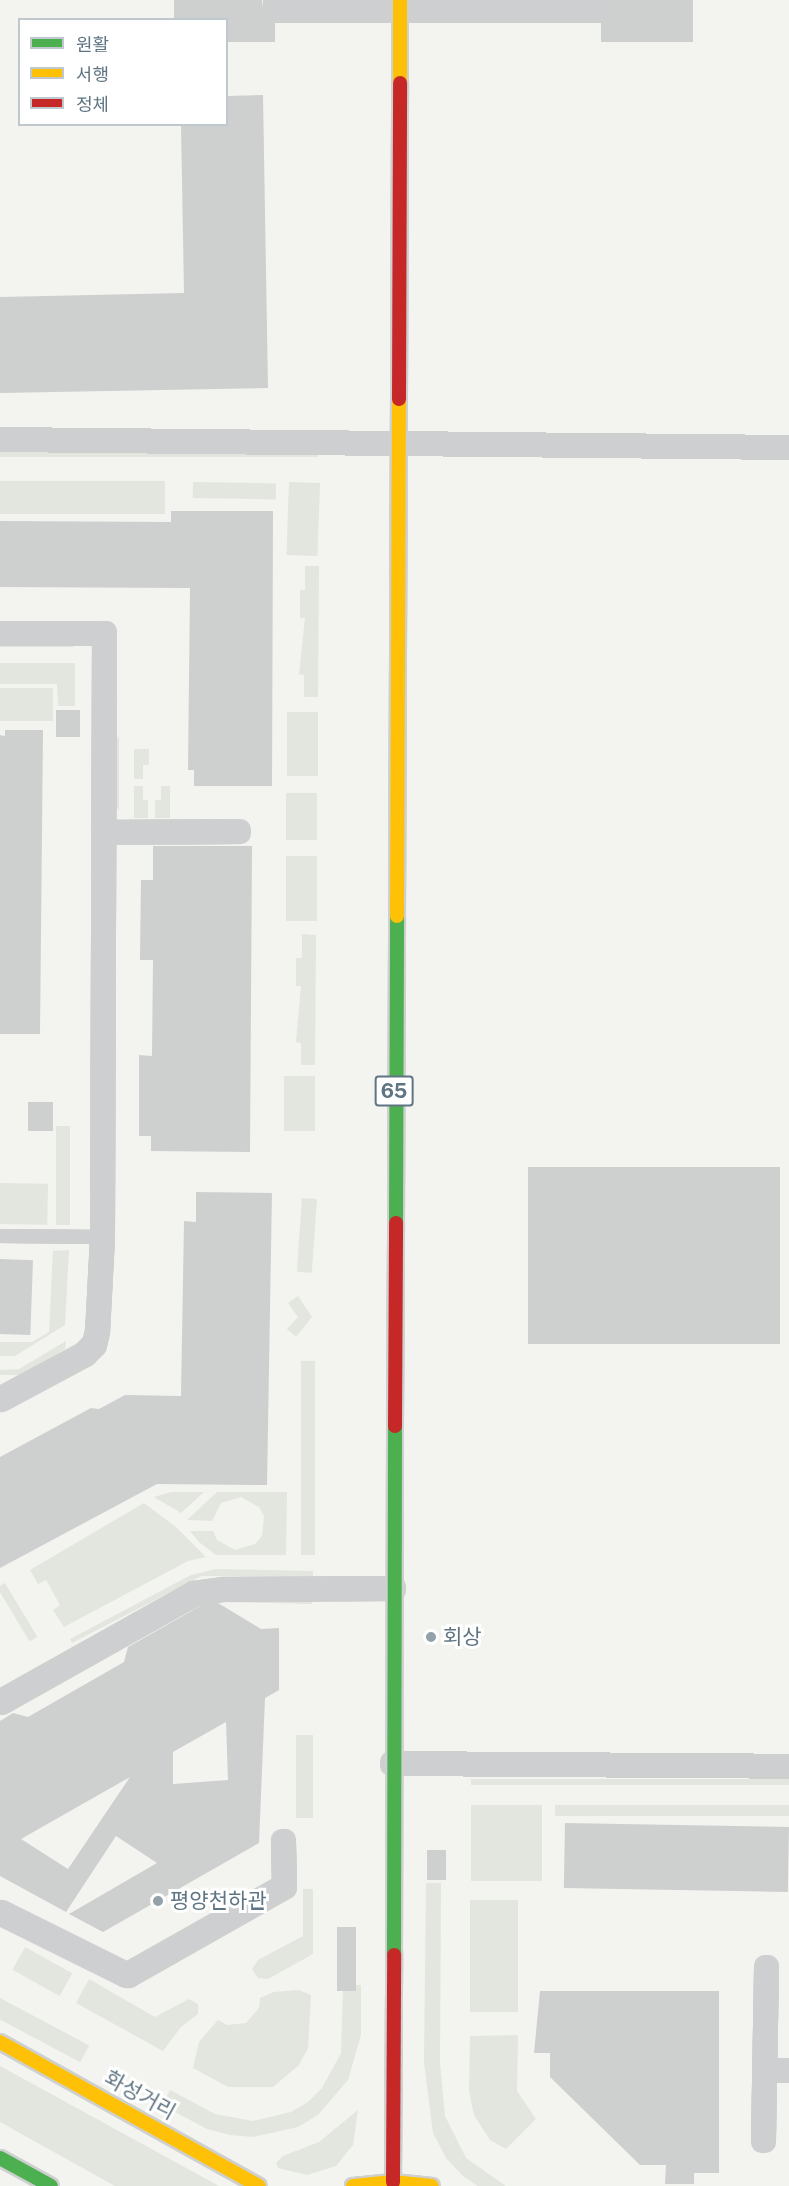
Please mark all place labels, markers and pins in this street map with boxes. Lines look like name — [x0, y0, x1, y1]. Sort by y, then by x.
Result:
place label: 회상 — [443, 1624, 482, 1650]
marker: 회상 — [424, 1630, 438, 1644]
place label: 평양천하관 — [170, 1888, 267, 1914]
marker: 평양천하관 — [151, 1894, 165, 1908]

